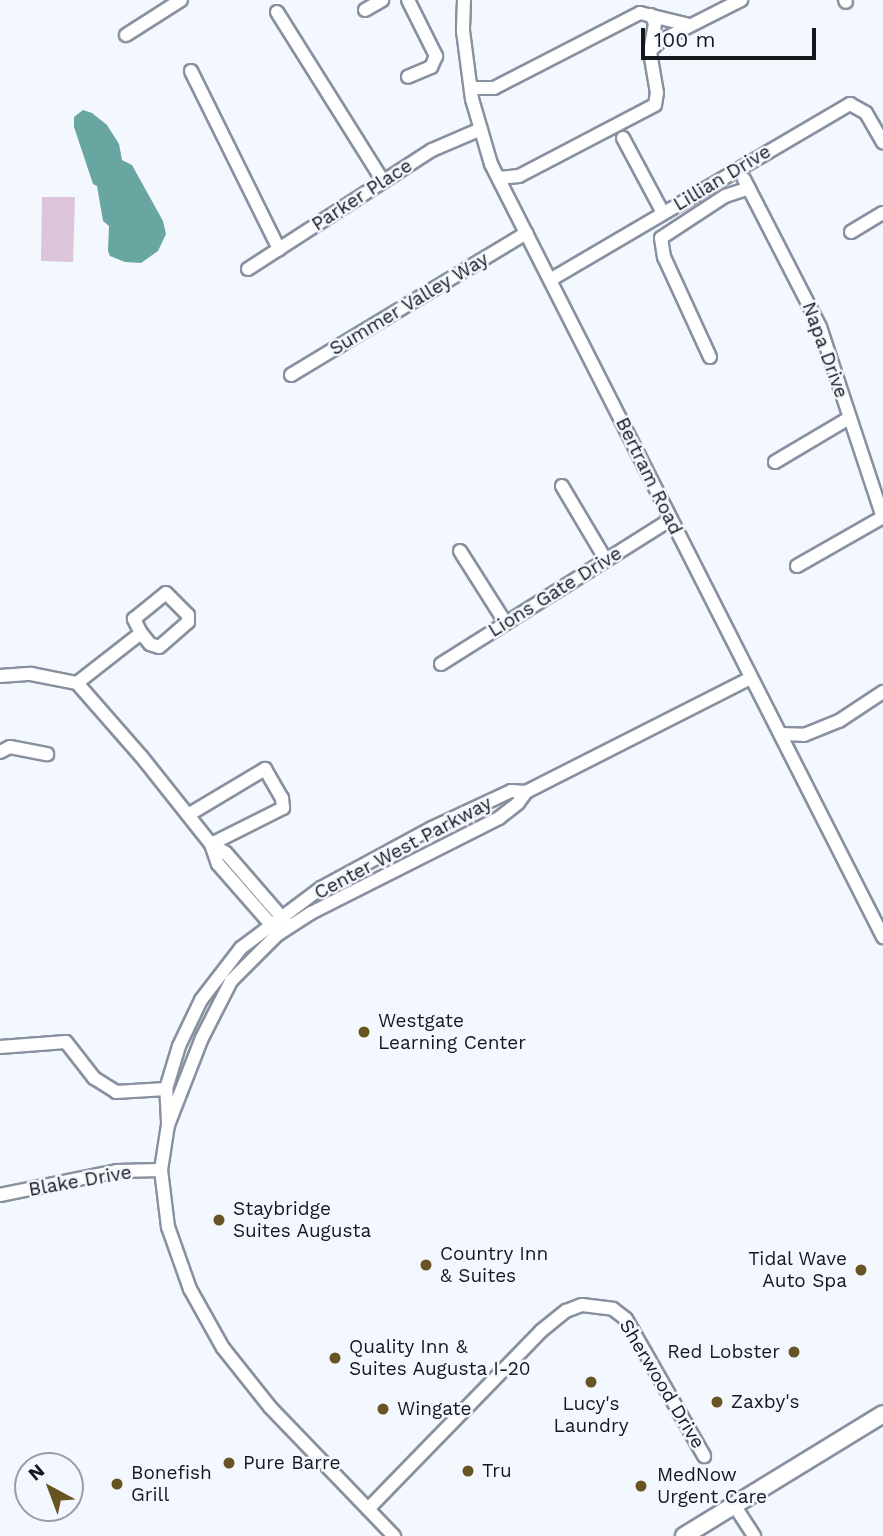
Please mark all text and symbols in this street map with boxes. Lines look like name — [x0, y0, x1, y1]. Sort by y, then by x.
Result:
scale bar — [645, 14, 820, 58]
text: 100 m — [654, 27, 716, 52]
street label: Lillian Drive — [669, 140, 775, 216]
street label: Parker Place — [307, 154, 417, 236]
street label: Summer Valley Way — [325, 247, 493, 361]
street label: Napa Drive — [797, 299, 853, 401]
street label: Bertram Road — [611, 414, 687, 538]
street label: Lions Gate Drive — [484, 542, 626, 642]
street label: Center West Parkway — [310, 791, 496, 905]
place label: Westgate Learning Center — [378, 1010, 526, 1054]
marker: Westgate Learning Center — [356, 1024, 372, 1040]
street label: Blake Drive — [27, 1161, 133, 1201]
place label: Staybridge Suites Augusta — [233, 1198, 372, 1242]
marker: Staybridge Suites Augusta — [211, 1212, 227, 1228]
place label: Country Inn & Suites — [440, 1243, 549, 1287]
place label: Tidal Wave Auto Spa — [747, 1248, 847, 1292]
marker: Country Inn & Suites — [418, 1257, 434, 1273]
marker: Tidal Wave Auto Spa — [853, 1262, 869, 1278]
street label: Sherwood Drive — [614, 1315, 710, 1453]
place label: Quality Inn & Suites Augusta I-20 — [349, 1336, 532, 1380]
place label: Red Lobster — [667, 1341, 780, 1363]
marker: Red Lobster — [786, 1344, 802, 1360]
marker: Quality Inn & Suites Augusta I-20 — [327, 1350, 343, 1366]
marker: Lucy's Laundry — [583, 1374, 599, 1390]
place label: Zaxby's — [731, 1391, 799, 1413]
place label: Lucy's Laundry — [553, 1393, 629, 1437]
marker: Zaxby's — [709, 1394, 725, 1410]
place label: Wingate — [397, 1398, 471, 1420]
marker: Wingate — [375, 1401, 391, 1417]
north arrow — [14, 1452, 84, 1522]
place label: Pure Barre — [243, 1452, 341, 1474]
marker: Pure Barre — [221, 1455, 237, 1471]
text: N — [23, 1459, 49, 1486]
place label: Tru — [482, 1460, 512, 1482]
place label: Bonefish Grill — [131, 1462, 212, 1506]
marker: Tru — [460, 1463, 476, 1479]
place label: MedNow Urgent Care — [657, 1464, 767, 1508]
marker: Bonefish Grill — [109, 1476, 125, 1492]
marker: MedNow Urgent Care — [631, 1476, 651, 1496]

